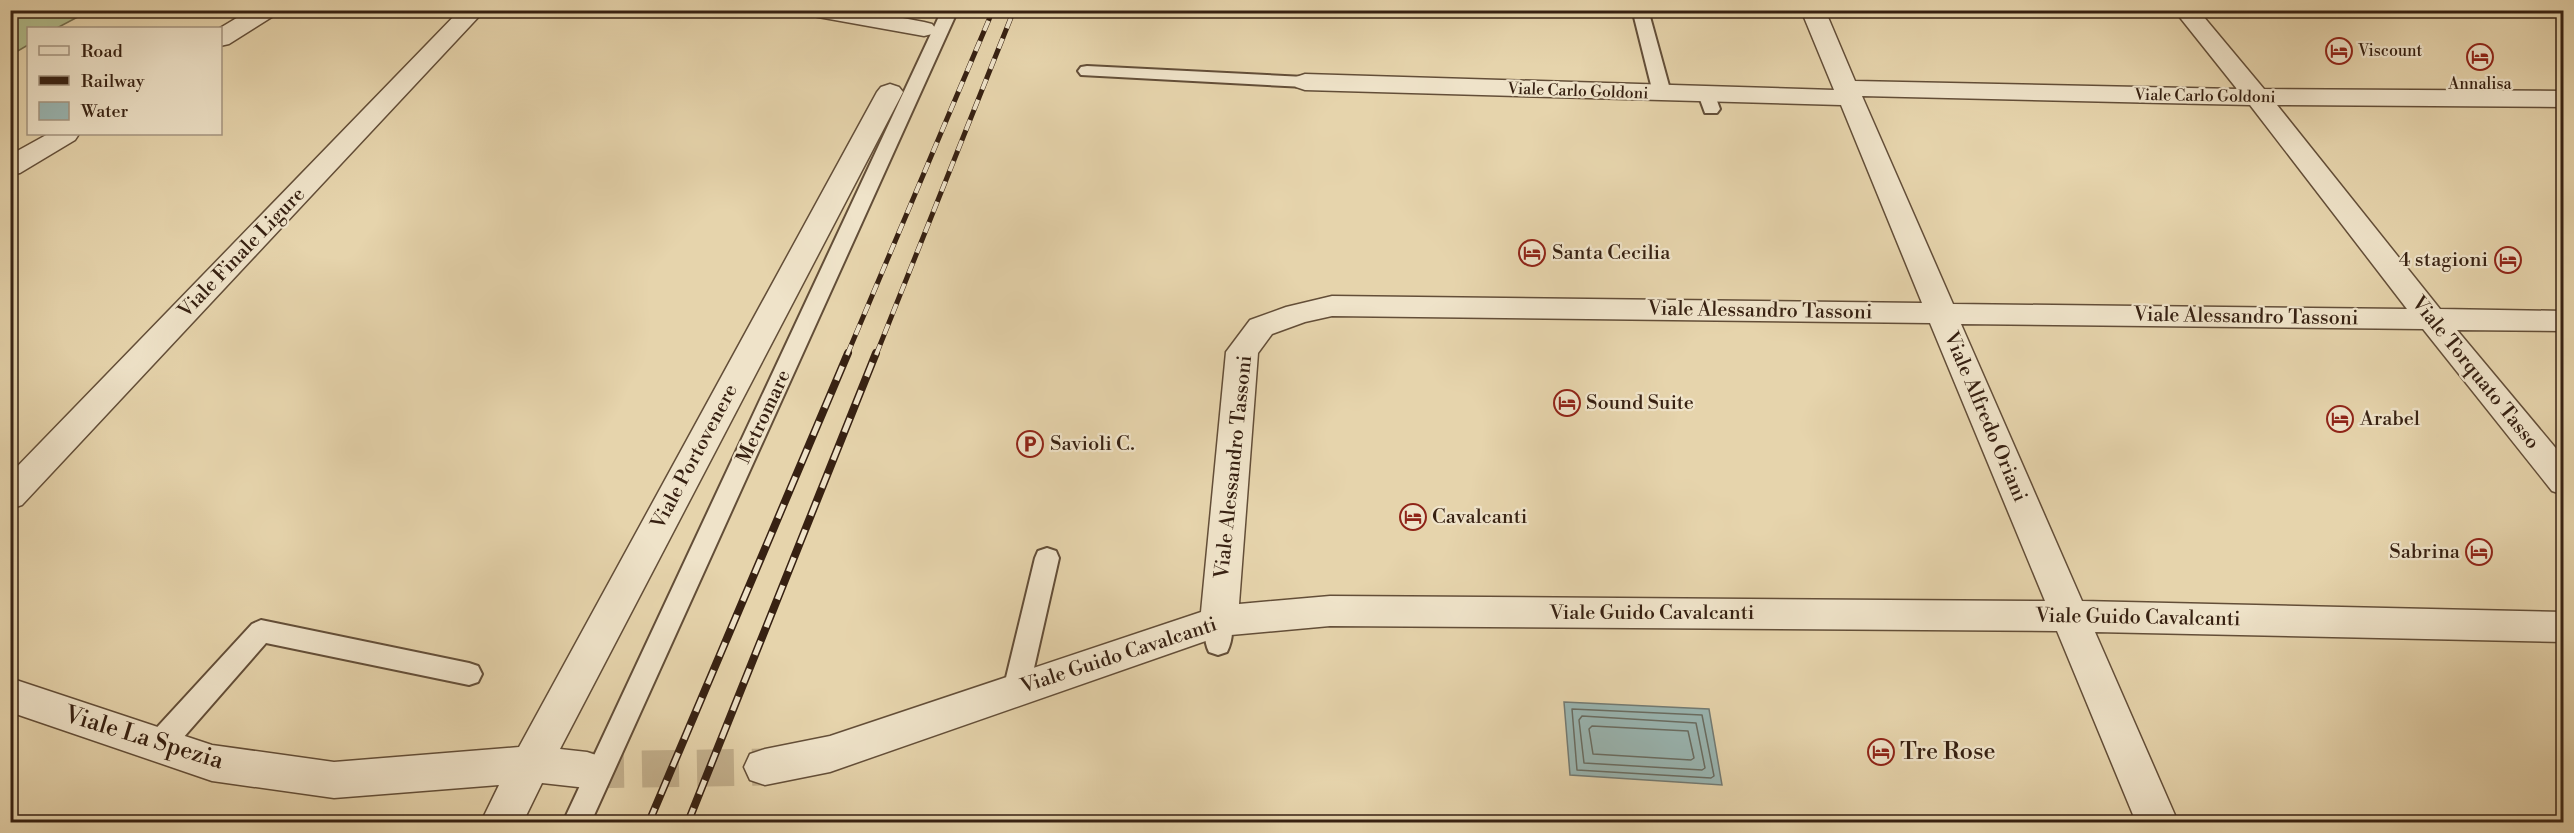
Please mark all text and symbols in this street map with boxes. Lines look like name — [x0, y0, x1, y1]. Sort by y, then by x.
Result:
legend — [27, 27, 222, 135]
hotel icon: Viscount — [2324, 36, 2354, 66]
text: Road — [81, 40, 124, 63]
place label: Viscount — [2357, 41, 2423, 61]
hotel icon: Annalisa — [2465, 42, 2495, 72]
text: Railway — [81, 70, 145, 93]
place label: Annalisa — [2447, 74, 2513, 94]
street label: Viale Carlo Goldoni — [1506, 79, 1649, 103]
street label: Viale Carlo Goldoni — [2133, 85, 2276, 107]
text: Water — [80, 100, 129, 123]
street label: Viale Finale Ligure — [173, 182, 311, 324]
hotel icon: Santa Cecilia — [1517, 238, 1547, 268]
place label: Santa Cecilia — [1552, 241, 1671, 266]
hotel icon: 4 stagioni — [2493, 245, 2523, 275]
place label: 4 stagioni — [2399, 248, 2488, 273]
street label: Viale Torquato Tasso — [2405, 291, 2544, 455]
street label: Viale Alessandro Tassoni — [1646, 297, 1873, 325]
street label: Viale Alessandro Tassoni — [2132, 303, 2359, 331]
street label: Viale Alfredo Oriani — [1938, 327, 2032, 506]
street label: Viale Alessandro Tassoni — [1210, 354, 1258, 581]
street label: Metromare — [731, 366, 797, 468]
street label: Viale Portovenere — [646, 380, 744, 535]
hotel icon: Sound Suite — [1552, 388, 1582, 418]
place label: Sound Suite — [1586, 391, 1694, 416]
hotel icon: Arabel — [2325, 404, 2355, 434]
place label: Arabel — [2359, 407, 2420, 432]
parking icon: Savioli C. — [1015, 429, 1045, 459]
place label: Savioli C. — [1050, 432, 1135, 457]
hotel icon: Cavalcanti — [1398, 502, 1428, 532]
place label: Cavalcanti — [1432, 505, 1528, 530]
hotel icon: Sabrina — [2464, 537, 2494, 567]
place label: Sabrina — [2389, 540, 2461, 565]
street label: Viale Guido Cavalcanti — [1549, 601, 1755, 626]
street label: Viale Guido Cavalcanti — [2034, 604, 2241, 632]
street label: Viale Guido Cavalcanti — [1017, 612, 1221, 700]
street label: Viale La Spezia — [60, 699, 228, 777]
hotel icon: Tre Rose — [1866, 737, 1896, 767]
place label: Tre Rose — [1900, 737, 1996, 767]

